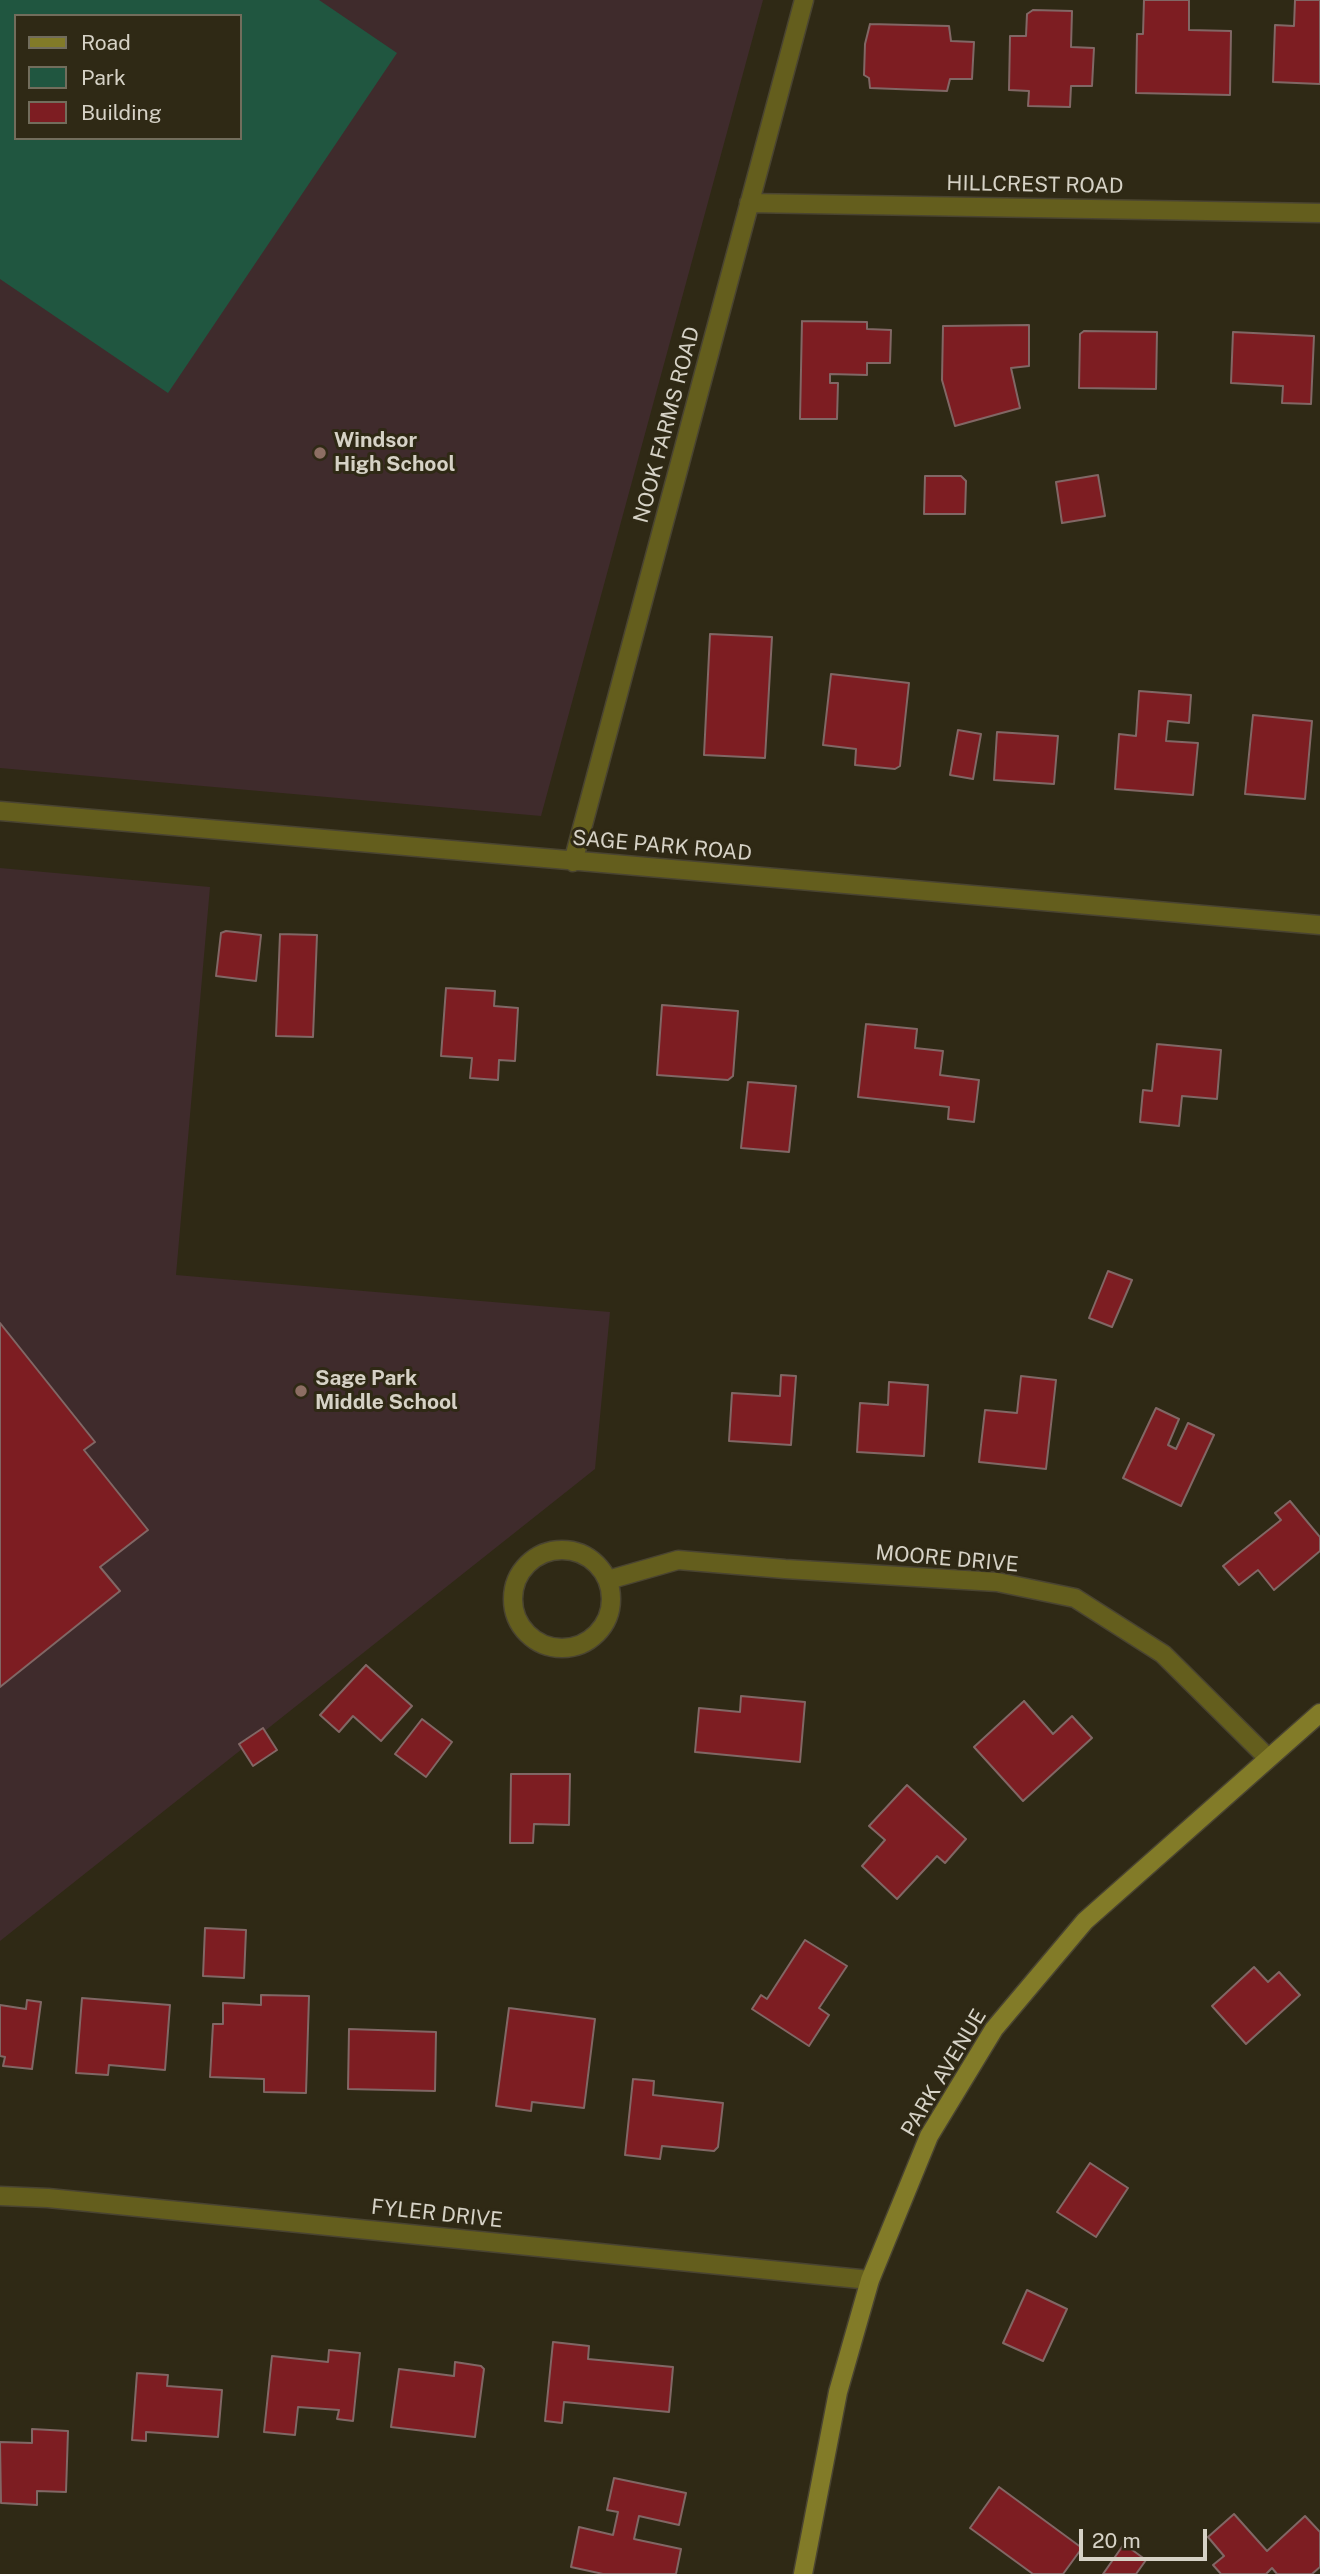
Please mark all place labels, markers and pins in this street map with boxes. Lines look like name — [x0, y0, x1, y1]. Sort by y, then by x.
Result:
place label: Windsor High School — [334, 428, 455, 478]
marker: Windsor High School — [312, 445, 328, 461]
place label: Sage Park Middle School — [315, 1366, 458, 1416]
marker: Sage Park Middle School — [293, 1383, 309, 1399]

